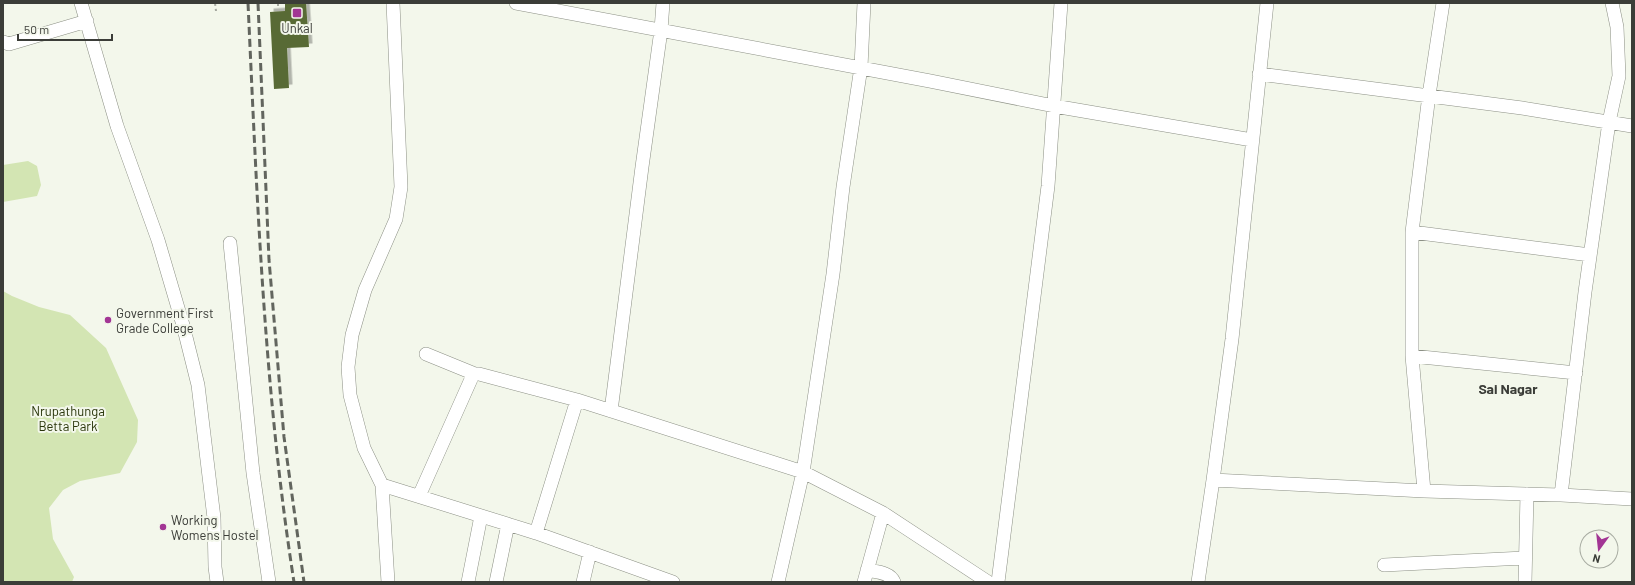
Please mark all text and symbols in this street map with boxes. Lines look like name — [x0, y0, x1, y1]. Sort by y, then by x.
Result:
marker: Unkal — [291, 7, 303, 19]
scale bar — [18, 16, 112, 42]
place label: Unkal — [281, 20, 313, 36]
text: 50 m — [24, 22, 49, 36]
place label: Government First Grade College — [116, 305, 214, 336]
marker: Government First Grade College — [103, 315, 113, 325]
district label: Sai Nagar — [1478, 380, 1538, 397]
park label: Nrupathunga Betta Park — [31, 403, 105, 434]
place label: Working Womens Hostel — [171, 512, 259, 543]
marker: Working Womens Hostel — [158, 522, 168, 532]
north arrow — [1579, 529, 1619, 569]
text: N — [1591, 552, 1602, 566]

